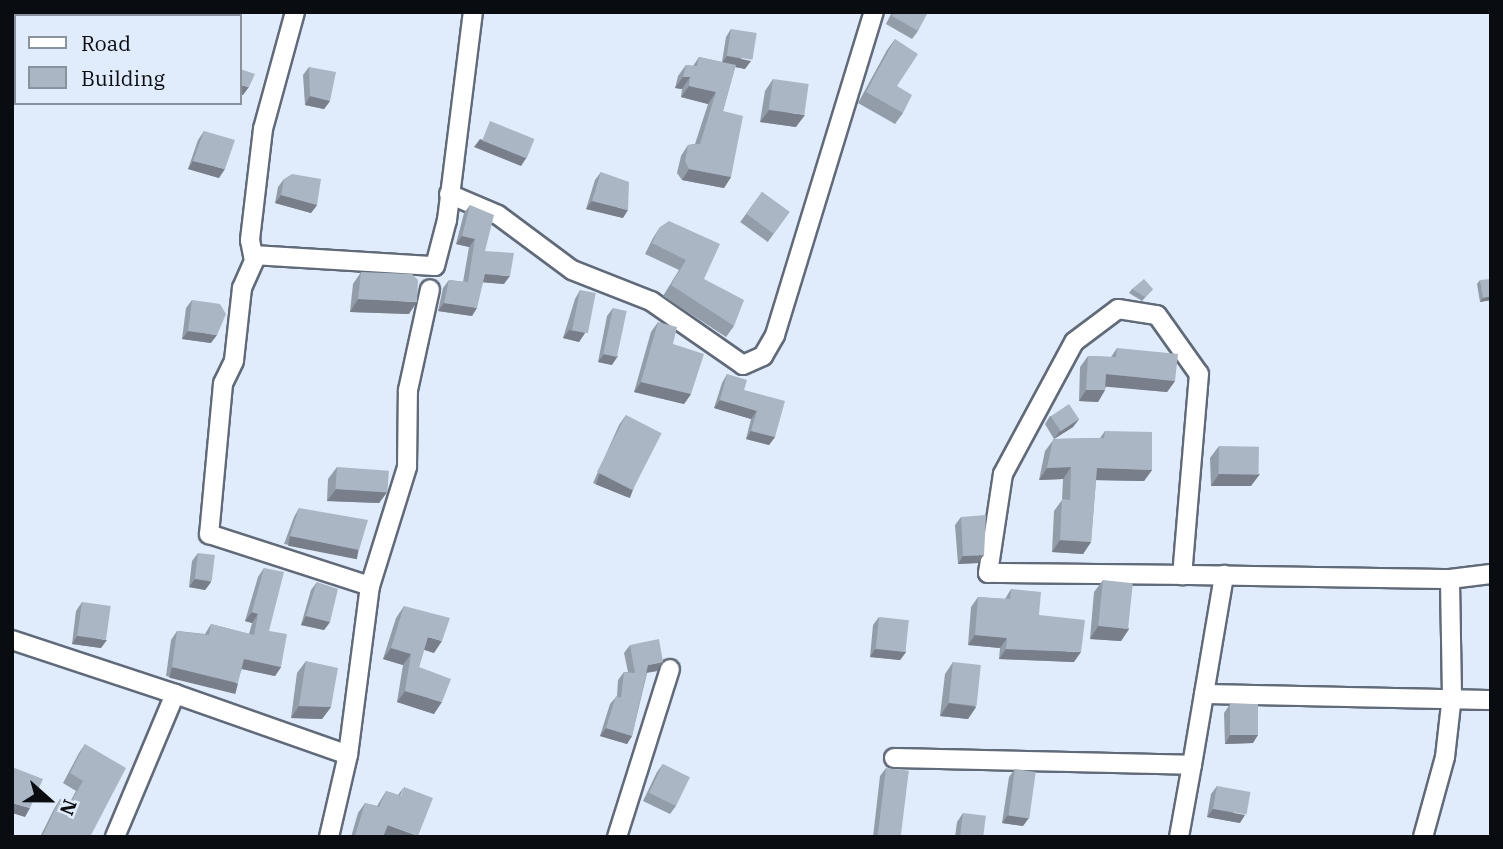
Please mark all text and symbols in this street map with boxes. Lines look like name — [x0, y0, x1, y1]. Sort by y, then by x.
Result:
legend — [14, 14, 242, 105]
text: Road — [81, 29, 131, 57]
text: Building — [81, 64, 165, 92]
north arrow — [14, 765, 84, 835]
text: N — [55, 796, 83, 819]

